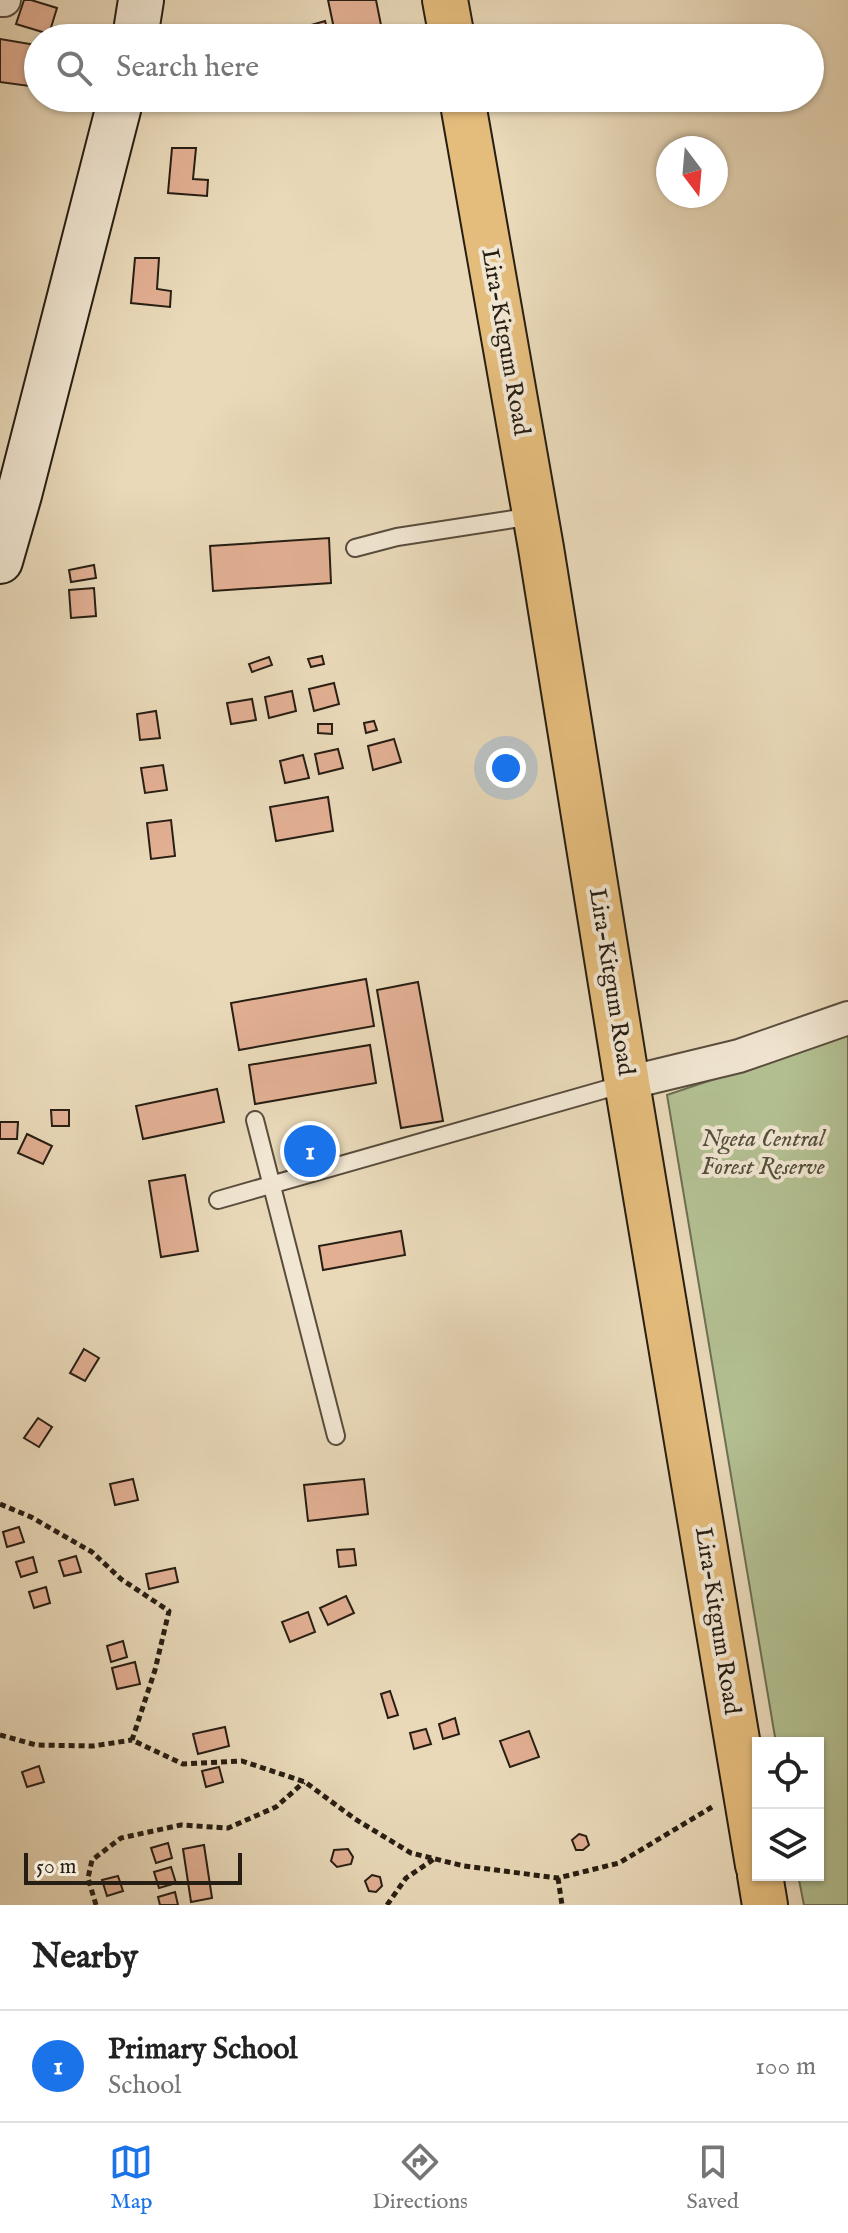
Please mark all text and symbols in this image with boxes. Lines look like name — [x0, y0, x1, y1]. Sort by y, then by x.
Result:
search box — [24, 24, 824, 112]
icon: search — [52, 46, 96, 90]
text: Search here — [116, 49, 259, 87]
north arrow — [656, 136, 728, 208]
street label: Lira-Kitgum Road — [473, 246, 537, 438]
your location — [486, 748, 526, 788]
street label: Lira-Kitgum Road — [581, 886, 641, 1078]
pin: 1 — [284, 1121, 336, 1181]
park label: Ngeta Central Forest Reserve — [701, 1124, 827, 1183]
street label: Lira-Kitgum Road — [687, 1525, 747, 1717]
map controls — [752, 1737, 824, 1881]
button: locate — [752, 1737, 824, 1809]
button: layers — [752, 1809, 824, 1881]
scale bar — [24, 1849, 242, 1885]
text: 50 m — [36, 1853, 77, 1881]
text: Nearby — [32, 1936, 138, 1979]
text: Primary School — [108, 2031, 297, 2069]
text: 1 — [53, 2050, 63, 2083]
text: 100 m — [755, 2050, 816, 2083]
text: School — [108, 2069, 181, 2102]
tab: Map — [109, 2140, 153, 2216]
tab: Directions — [372, 2140, 468, 2216]
tab: Saved — [687, 2140, 739, 2216]

